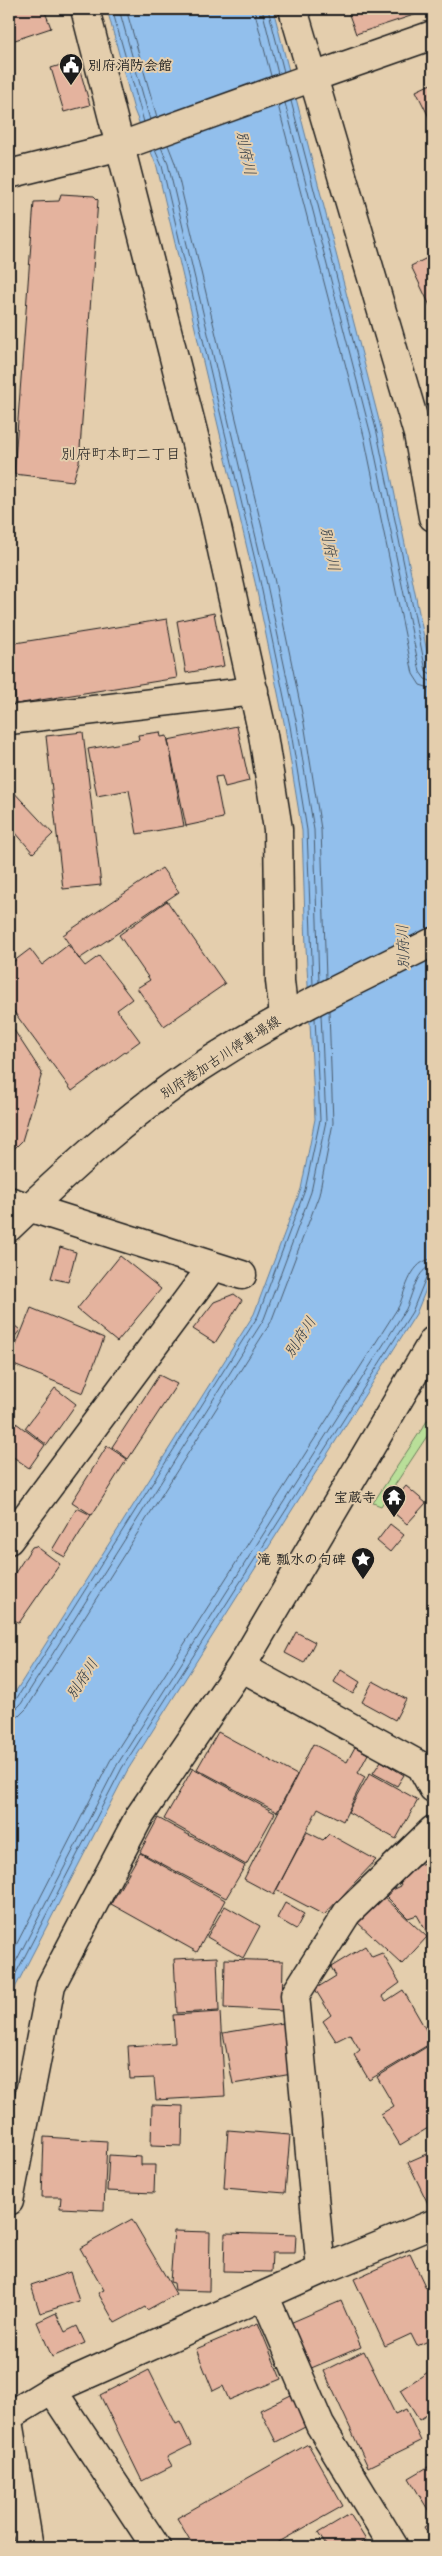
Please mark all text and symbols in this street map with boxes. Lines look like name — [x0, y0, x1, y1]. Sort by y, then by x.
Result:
public building icon: 別府消防会館 — [58, 52, 84, 86]
place label: 別府消防会館 — [88, 55, 172, 74]
water label: 別府川 — [233, 129, 261, 177]
district label: 別府町本町二丁目 — [61, 443, 181, 463]
water label: 別府川 — [317, 525, 345, 573]
water label: 別府川 — [391, 924, 413, 970]
street label: 別府港加古川停車場線 — [156, 1010, 284, 1103]
water label: 別府川 — [279, 1312, 320, 1361]
temple icon: 宝蔵寺 — [381, 1484, 407, 1518]
place label: 宝蔵寺 — [334, 1487, 376, 1506]
place icon: 滝 瓢水の句碑 — [350, 1546, 376, 1580]
place label: 滝 瓢水の句碑 — [257, 1549, 346, 1568]
water label: 別府川 — [61, 1654, 102, 1703]

